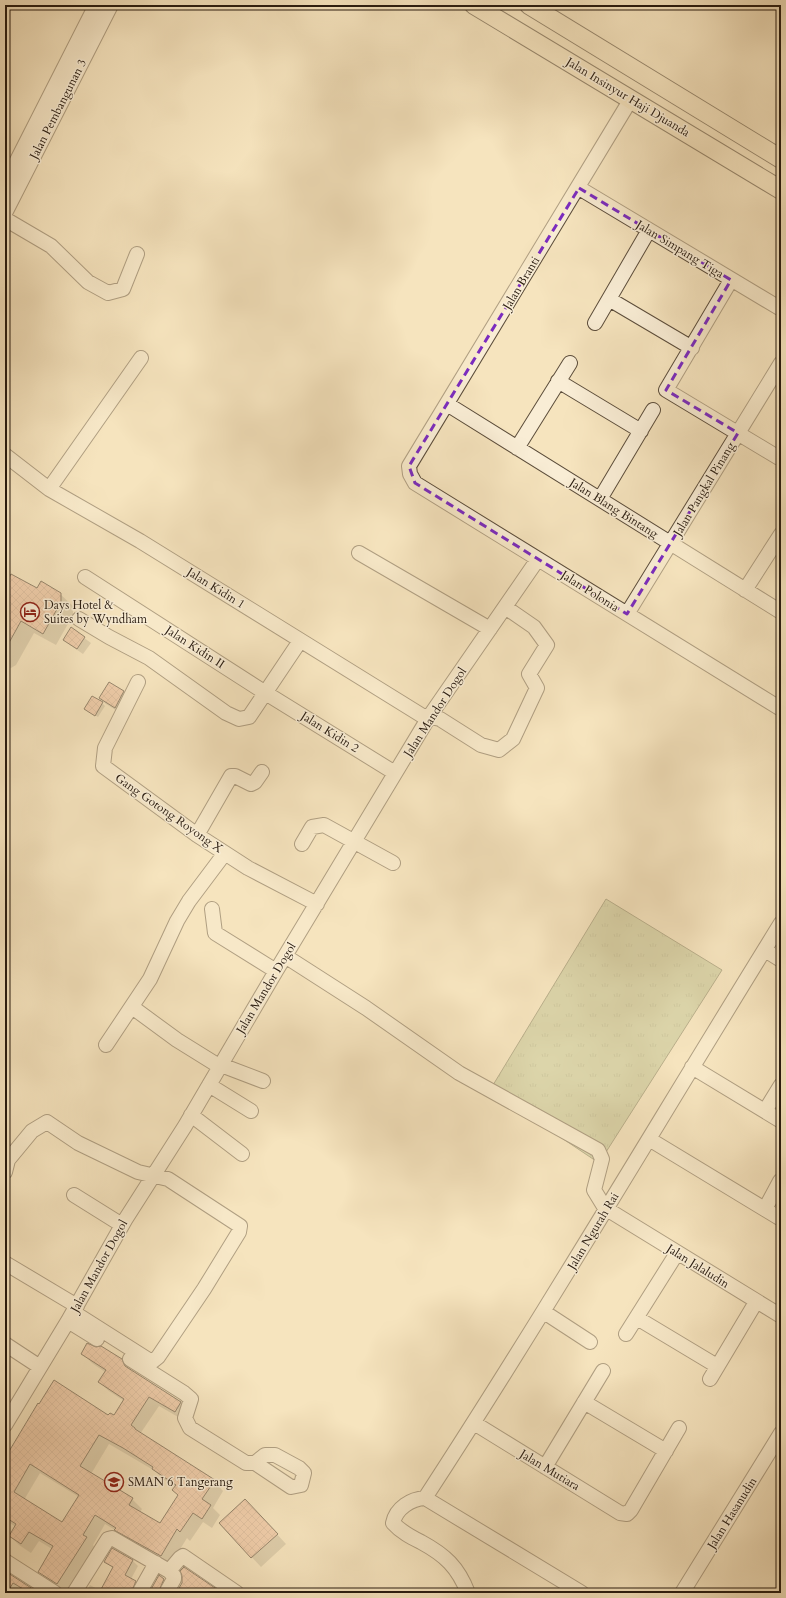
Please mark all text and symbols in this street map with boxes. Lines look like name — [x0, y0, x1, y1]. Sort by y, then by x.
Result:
street label: Jalan Insinyur Haji Djuanda — [561, 53, 694, 141]
street label: Jalan Pembangunan 3 — [25, 56, 90, 164]
street label: Jalan Simpang Tiga — [632, 215, 727, 282]
street label: Jalan Branti — [498, 253, 543, 314]
street label: Jalan Pangkal Pinang — [668, 439, 739, 541]
street label: Jalan Blang Bintang — [565, 473, 662, 542]
street label: Jalan Kidin 1 — [182, 563, 248, 612]
street label: Jalan Polonia — [556, 566, 623, 616]
place label: Days Hotel & Suites by Wyndham — [44, 597, 148, 627]
hotel icon: Days Hotel & Suites by Wyndham — [19, 601, 41, 623]
street label: Jalan Kidin II — [161, 621, 228, 672]
street label: Jalan Mandor Dogol — [399, 664, 470, 762]
street label: Jalan Kidin 2 — [296, 707, 362, 756]
street label: Gang Gotong Royong X — [112, 770, 227, 857]
street label: Jalan Mandor Dogol — [231, 939, 300, 1038]
street label: Jalan Ngurah Rai — [563, 1189, 623, 1274]
street label: Jalan Mandor Dogol — [66, 1217, 131, 1317]
street label: Jalan Jalaludin — [662, 1239, 733, 1292]
street label: Jalan Mutiara — [515, 1445, 584, 1495]
school or university icon: SMAN 6 Tangerang — [103, 1471, 125, 1493]
place label: SMAN 6 Tangerang — [128, 1474, 233, 1490]
street label: Jalan Hasanudin — [702, 1474, 761, 1554]

